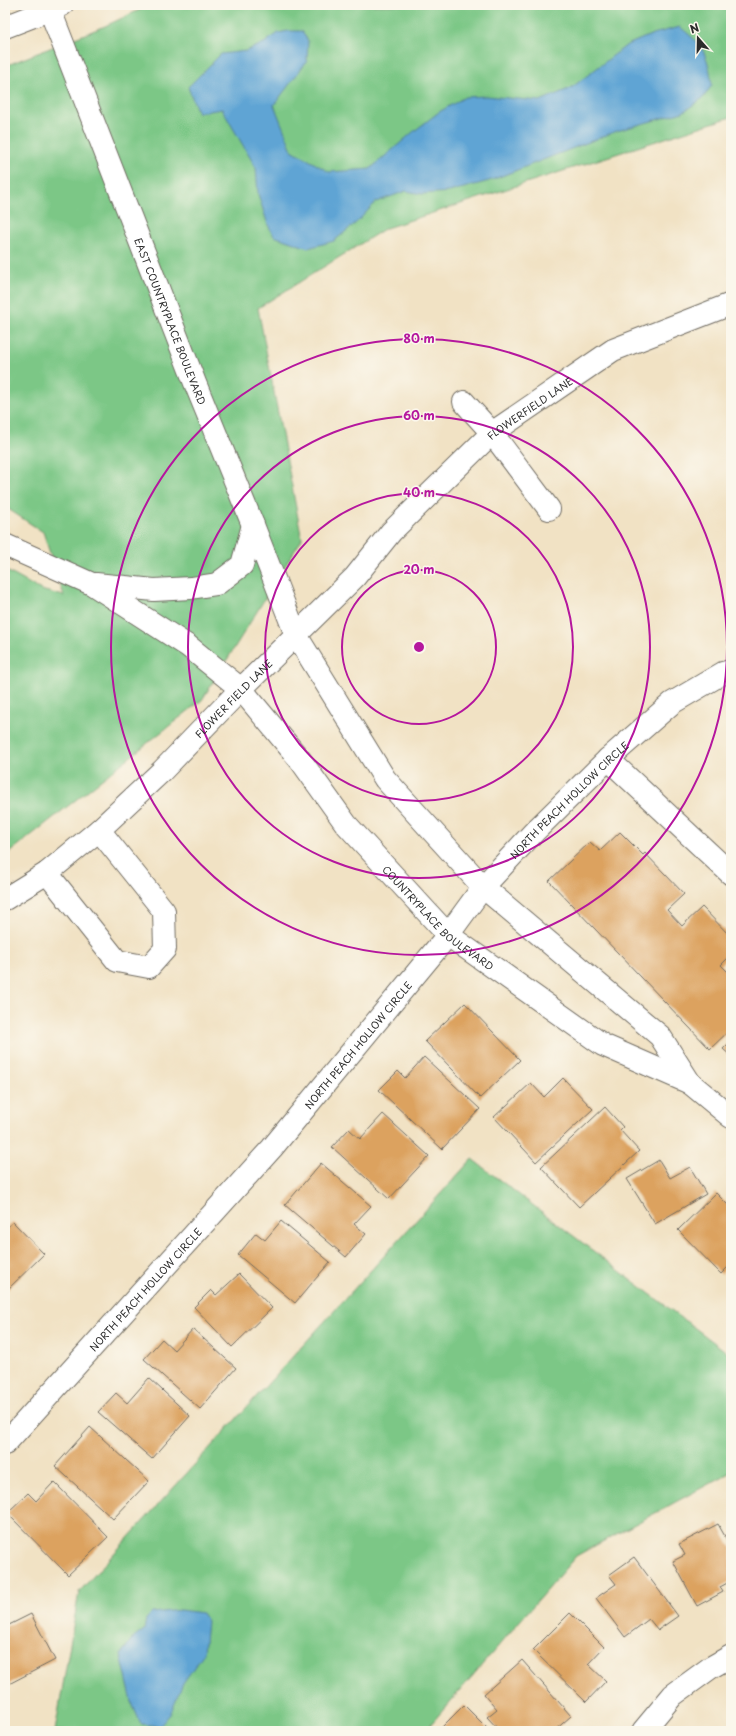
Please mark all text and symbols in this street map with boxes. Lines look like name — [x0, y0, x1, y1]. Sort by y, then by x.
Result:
north arrow — [678, 18, 718, 58]
text: N — [687, 19, 702, 38]
street label: EAST COUNTRYPLACE BOULEVARD — [132, 235, 211, 407]
text: 80 m — [403, 329, 435, 347]
street label: FLOWERFIELD LANE — [483, 373, 575, 442]
text: 60 m — [403, 406, 435, 424]
text: 40 m — [403, 483, 435, 501]
text: 20 m — [403, 560, 435, 578]
centre of rings — [412, 640, 426, 654]
street label: FLOWER FIELD LANE — [191, 655, 275, 741]
street label: NORTH PEACH HOLLOW CIRCLE — [506, 737, 631, 861]
street label: COUNTRYPLACE BOULEVARD — [380, 862, 497, 973]
street label: NORTH PEACH HOLLOW CIRCLE — [300, 977, 415, 1111]
street label: NORTH PEACH HOLLOW CIRCLE — [85, 1224, 205, 1354]

